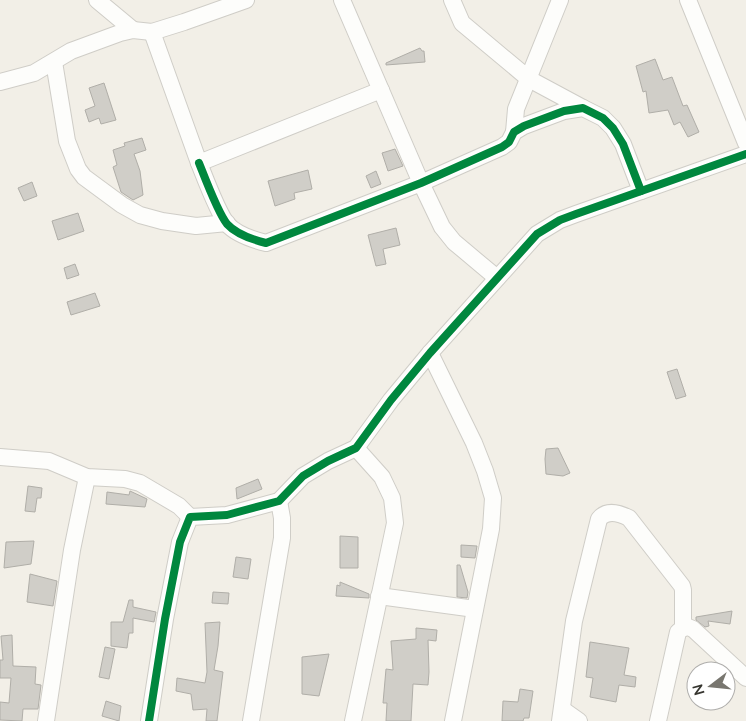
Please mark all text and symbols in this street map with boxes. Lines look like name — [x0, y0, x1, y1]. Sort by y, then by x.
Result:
north arrow — [686, 661, 736, 711]
text: N — [688, 682, 708, 697]

